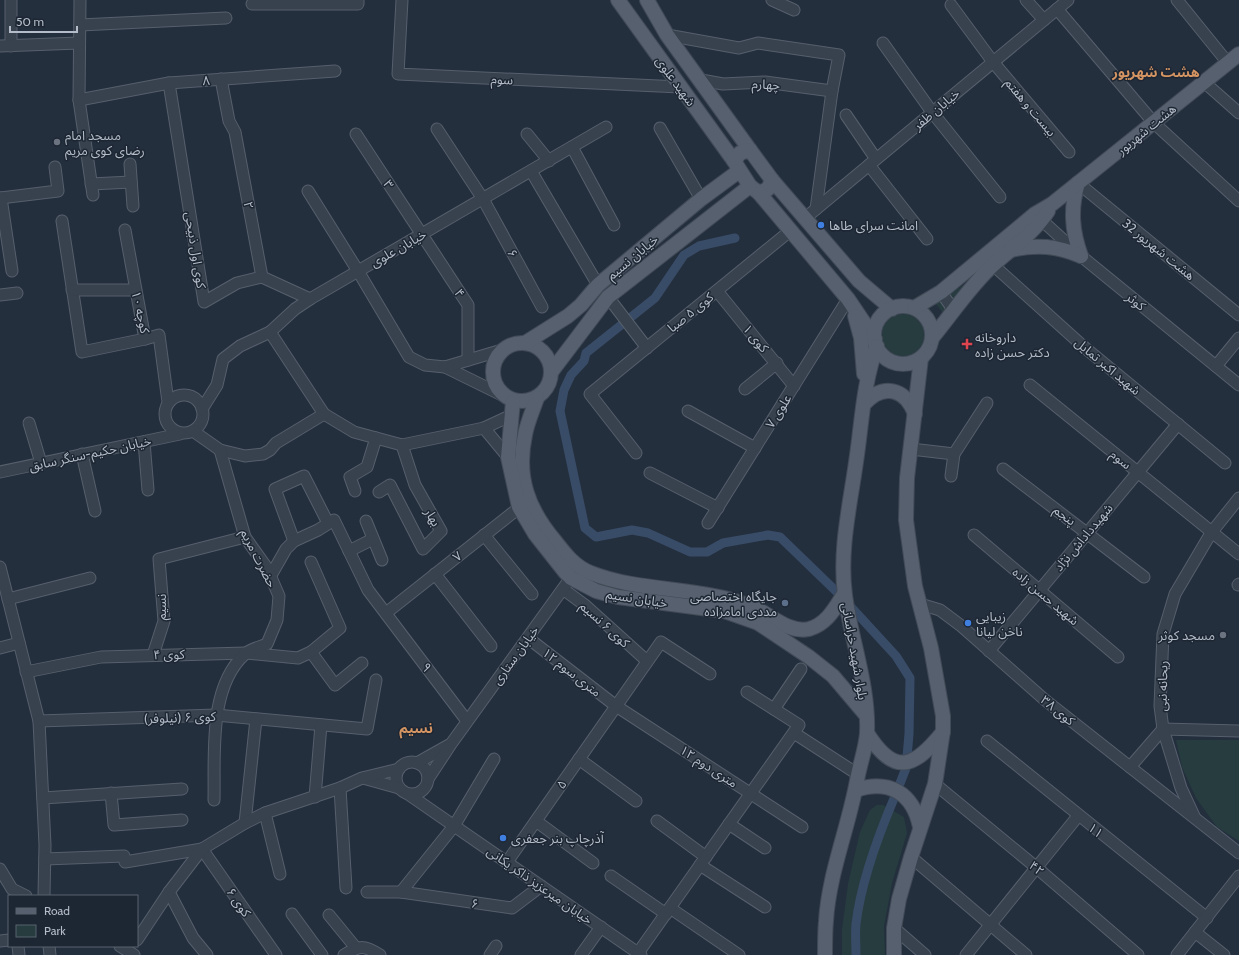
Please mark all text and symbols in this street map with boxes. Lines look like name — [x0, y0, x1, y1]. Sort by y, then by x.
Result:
scale bar — [10, 8, 77, 34]
text: 50 m — [16, 14, 44, 29]
street label: شهید علوی — [652, 53, 699, 110]
district label: هشت شهریور — [1111, 63, 1200, 81]
street label: سوم — [490, 70, 514, 90]
street label: ۸ — [202, 72, 211, 88]
street label: چهارم — [751, 75, 781, 95]
street label: بیست و هفتم — [1000, 75, 1060, 141]
street label: خیابان ظفر — [909, 85, 963, 134]
street label: هشت شهریور — [1112, 100, 1180, 159]
place label: مسجد امام رضای کوی مریم — [65, 127, 145, 161]
marker: مسجد امام رضای کوی مریم — [52, 137, 62, 147]
street label: ۳ — [380, 176, 398, 192]
street label: ۲ — [240, 200, 258, 210]
street label: کوی اول ذبیحی — [181, 210, 210, 290]
street label: هشت شهریور 32 — [1119, 215, 1199, 284]
place label: امانت سرای طاها — [829, 217, 918, 234]
marker: امانت سرای طاها — [816, 220, 826, 230]
street label: خیابان علوی — [367, 225, 430, 271]
street label: خیابان نسیم — [603, 231, 663, 285]
street label: ۶ — [504, 246, 522, 260]
street label: ۴ — [451, 286, 469, 300]
street label: کوی ۵ صبا — [664, 288, 717, 336]
street label: کوثر — [1122, 288, 1150, 314]
street label: کوچه ۱۰ — [126, 289, 154, 336]
street label: کوی ۱ — [739, 321, 773, 356]
place label: داروخانه دکتر حسن زاده — [975, 329, 1050, 361]
street label: شهید اکبر تمایل — [1071, 334, 1144, 399]
marker: داروخانه دکتر حسن زاده — [962, 339, 972, 349]
street label: علوی ۷ — [761, 391, 796, 431]
street label: خیابان حکیم-سنگر سابق — [27, 432, 154, 477]
street label: سوم — [1106, 446, 1135, 474]
street label: شهیدداداش نژاد — [1050, 500, 1117, 575]
street label: پنجم — [1049, 501, 1079, 531]
street label: بهار — [420, 504, 445, 530]
street label: حضرت مریم — [235, 526, 281, 592]
street label: ۷ — [449, 547, 465, 565]
street label: شهید حسن زاده — [1009, 564, 1082, 629]
street label: خیابان نسیم — [605, 585, 669, 614]
place label: جایگاه اختصاصی مددی امامزاده — [690, 588, 777, 620]
street label: نسیم — [153, 594, 172, 620]
street label: کوی ۶ نسیم — [575, 598, 634, 653]
marker: جایگاه اختصاصی مددی امامزاده — [780, 598, 790, 608]
street label: بلوار شهید خراسانی — [838, 601, 871, 701]
place label: زیبایی ناخن لیانا — [976, 608, 1023, 640]
marker: زیبایی ناخن لیانا — [963, 618, 973, 628]
street label: خیابان ستاری — [488, 622, 543, 688]
place label: مسجد کوثر — [1157, 627, 1215, 643]
marker: مسجد کوثر — [1218, 630, 1228, 640]
street label: ۱۲ متری سوم — [538, 644, 605, 702]
street label: کوی ۴ — [153, 646, 186, 663]
street label: ۹ — [418, 659, 436, 675]
street label: ریحانه نبی — [1154, 661, 1171, 711]
street label: کوی ۳۸ — [1037, 691, 1079, 730]
street label: کوی ۶ (نیلوفر) — [144, 708, 217, 727]
district label: نسیم — [399, 719, 433, 739]
street label: ۱۲ متری دوم — [676, 741, 741, 792]
street label: ۵ — [552, 776, 570, 792]
street label: ۱۱ — [1085, 819, 1107, 841]
place label: آذرچاپ بنر جعفری — [511, 830, 605, 848]
marker: آذرچاپ بنر جعفری — [498, 833, 508, 843]
street label: خیابان میرعزیز ذاکر یکانی — [484, 843, 596, 928]
street label: ۴۲ — [1026, 857, 1048, 879]
street label: کوی ۶ — [223, 884, 255, 921]
legend — [8, 895, 138, 947]
street label: ۶ — [470, 895, 480, 911]
text: Road — [44, 903, 70, 918]
text: Park — [44, 923, 66, 938]

